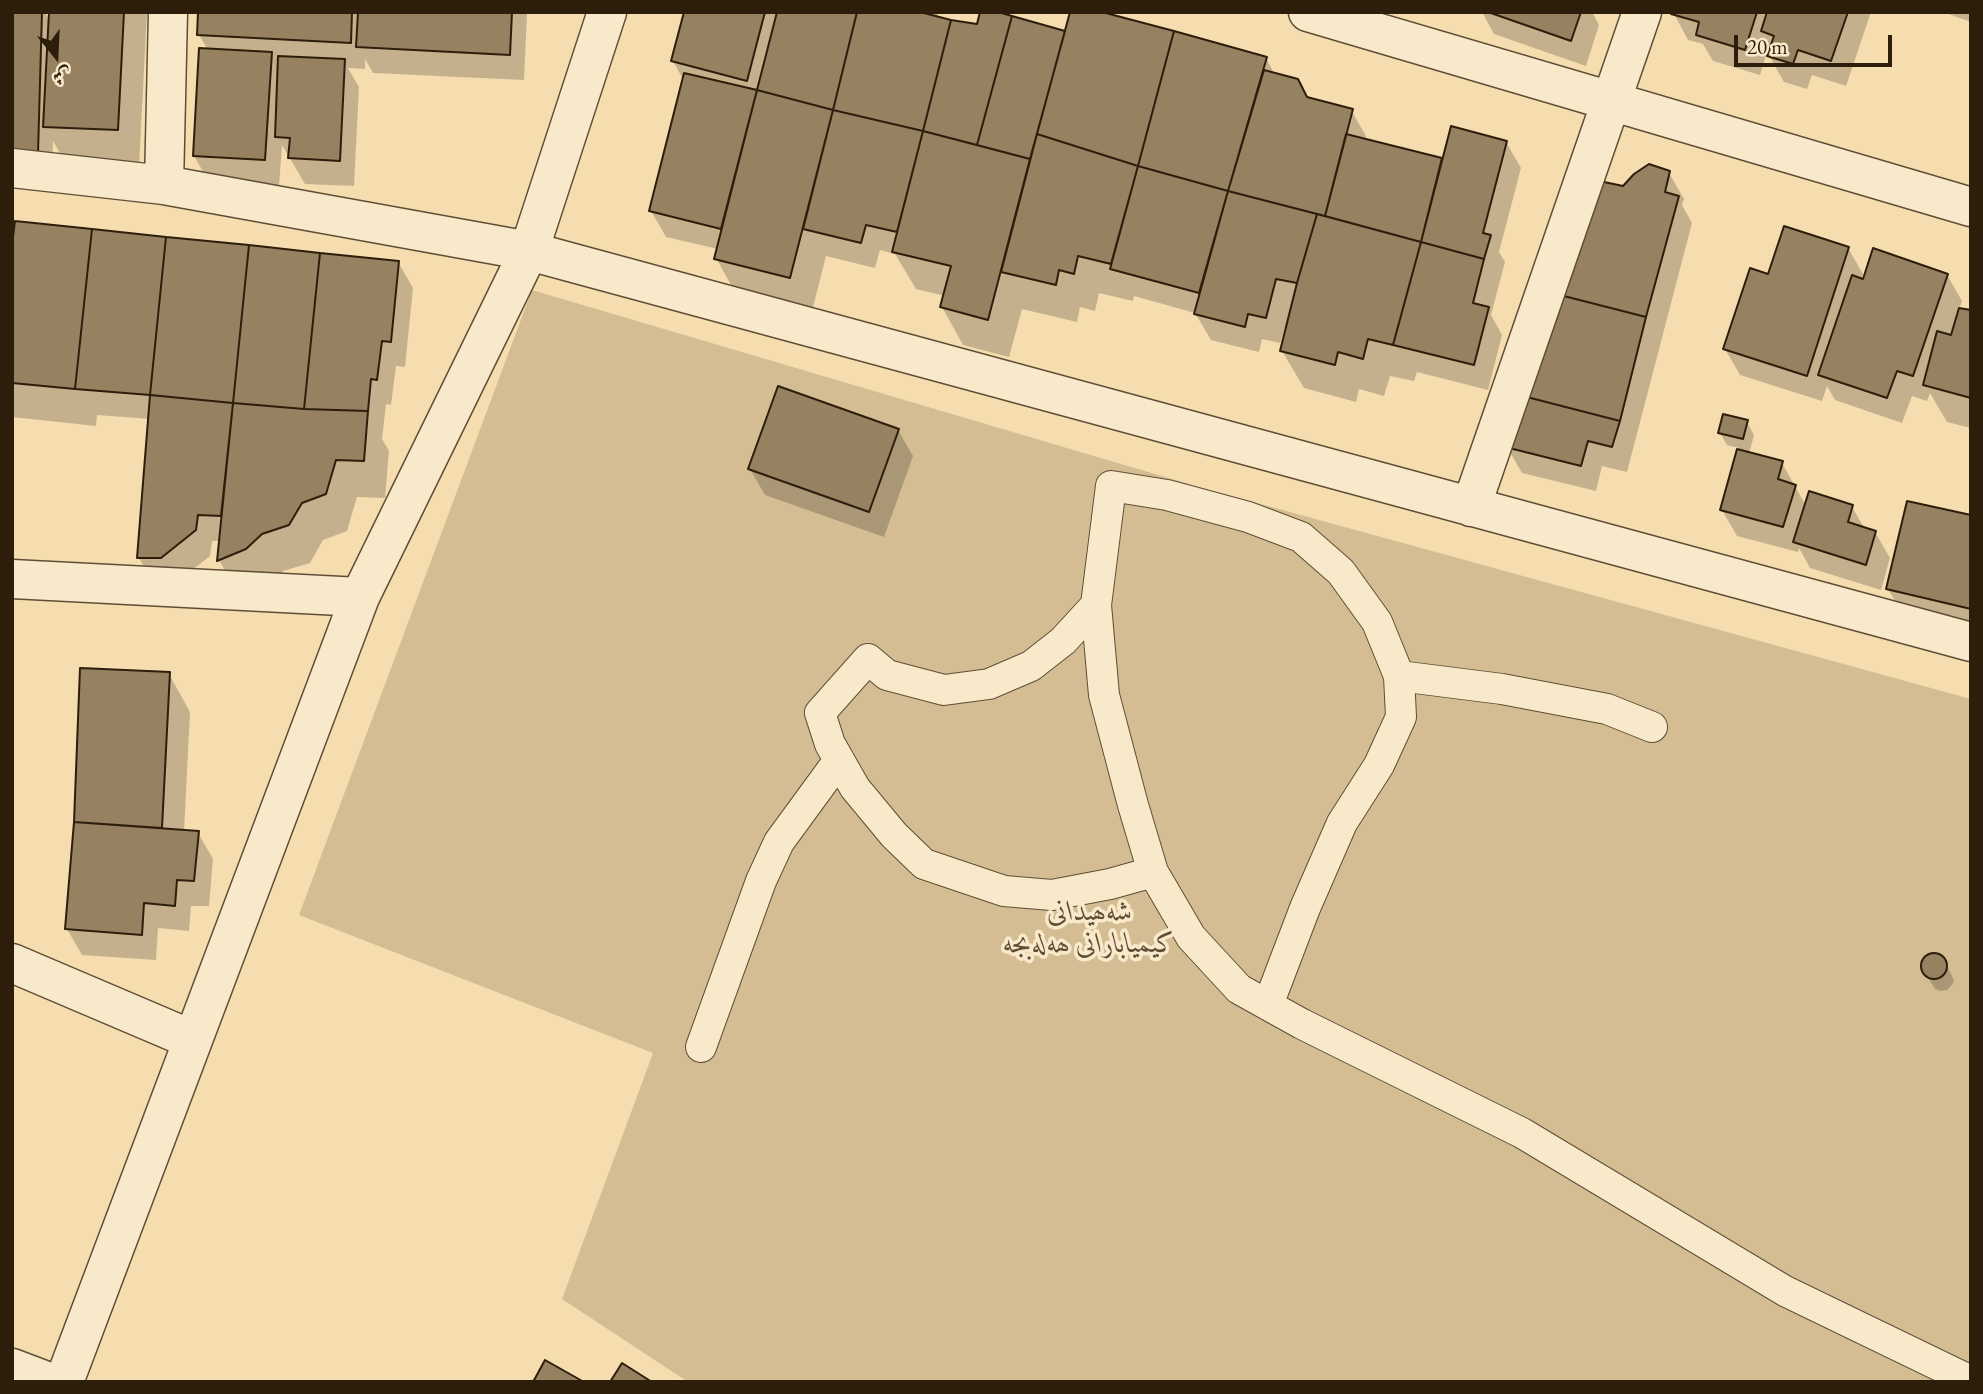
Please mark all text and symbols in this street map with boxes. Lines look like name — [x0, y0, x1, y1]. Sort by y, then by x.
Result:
north arrow — [21, 21, 91, 91]
scale bar — [1738, 21, 1896, 65]
text: 20 m — [1747, 33, 1788, 60]
text: ش — [50, 62, 75, 91]
park label: شەھیدانی کیمیابارانی ھەلەبجە — [1003, 895, 1177, 961]

